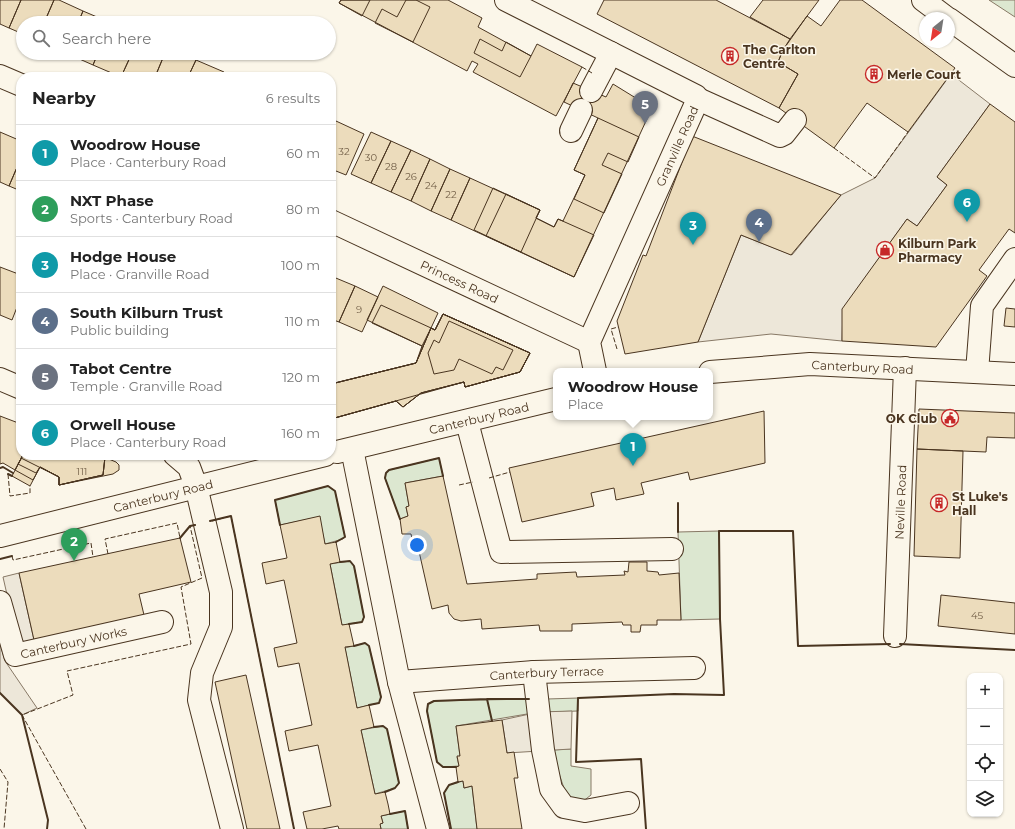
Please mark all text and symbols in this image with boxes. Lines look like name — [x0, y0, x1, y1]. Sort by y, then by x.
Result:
north arrow — [919, 12, 955, 48]
search box — [16, 16, 336, 60]
icon: search — [30, 27, 52, 49]
text: Search here — [62, 29, 151, 48]
place label: The Carlton Centre — [743, 42, 816, 71]
building icon: The Carlton Centre — [720, 46, 740, 66]
building icon: Merle Court — [864, 64, 884, 84]
place label: Merle Court — [887, 67, 962, 82]
text: Nearby — [32, 88, 96, 108]
text: 6 results — [266, 90, 320, 106]
pin: 5 — [632, 91, 658, 124]
street label: Granville Road — [653, 103, 701, 189]
text: Woodrow House — [70, 135, 201, 154]
text: 1 — [42, 145, 48, 161]
text: 60 m — [286, 145, 320, 161]
house number: 32 — [338, 145, 350, 158]
house number: 30 — [365, 151, 378, 164]
text: Place · Canterbury Road — [70, 154, 226, 170]
house number: 28 — [385, 160, 397, 173]
house number: 26 — [405, 170, 417, 183]
house number: 24 — [425, 179, 437, 192]
house number: 22 — [445, 188, 457, 201]
pin: 6 — [954, 189, 980, 222]
text: NXT Phase — [70, 191, 154, 210]
text: 2 — [41, 201, 49, 217]
text: 80 m — [286, 201, 320, 217]
pin: 4 — [746, 209, 772, 242]
text: Sports · Canterbury Road — [70, 210, 233, 226]
pin: 3 — [680, 212, 706, 245]
place label: Kilburn Park Pharmacy — [898, 236, 977, 265]
shop icon: Kilburn Park Pharmacy — [875, 240, 895, 260]
text: Hodge House — [70, 247, 176, 266]
text: 3 — [41, 257, 49, 273]
text: 100 m — [281, 257, 320, 273]
street label: Princess Road — [418, 257, 501, 306]
text: Place · Granville Road — [70, 266, 210, 282]
text: South Kilburn Trust — [70, 303, 223, 322]
house number: 9 — [356, 303, 362, 316]
text: 4 — [41, 313, 49, 329]
text: 110 m — [285, 313, 320, 329]
text: Public building — [70, 322, 169, 338]
street label: Canterbury Road — [811, 357, 914, 377]
text: Tabot Centre — [70, 359, 172, 378]
popup — [553, 368, 713, 420]
text: 5 — [41, 369, 49, 385]
text: 120 m — [282, 369, 320, 385]
text: Woodrow House — [568, 377, 698, 396]
text: Temple · Granville Road — [70, 378, 223, 394]
text: Place — [568, 396, 603, 412]
street label: Canterbury Road — [427, 398, 530, 437]
public building icon: OK Club — [940, 408, 960, 428]
place label: OK Club — [886, 411, 937, 426]
text: Orwell House — [70, 415, 176, 434]
text: 6 — [41, 425, 49, 441]
text: 160 m — [282, 425, 320, 441]
pin: 1 — [620, 433, 646, 466]
text: Place · Canterbury Road — [70, 434, 226, 450]
street label: Neville Road — [891, 464, 909, 540]
house number: 111 — [77, 465, 87, 478]
street label: Canterbury Road — [112, 476, 214, 515]
place label: St Luke's Hall — [952, 489, 1008, 518]
building icon: St Luke's Hall — [929, 493, 949, 513]
pin: 2 — [61, 528, 87, 561]
your location — [407, 535, 427, 555]
house number: 45 — [971, 609, 983, 622]
street label: Canterbury Works — [19, 623, 128, 661]
street label: Canterbury Terrace — [489, 663, 604, 683]
map controls — [967, 673, 1003, 817]
button: + — [967, 673, 1003, 709]
button: − — [967, 709, 1003, 745]
button: locate — [967, 745, 1003, 781]
button: layers — [967, 781, 1003, 817]

